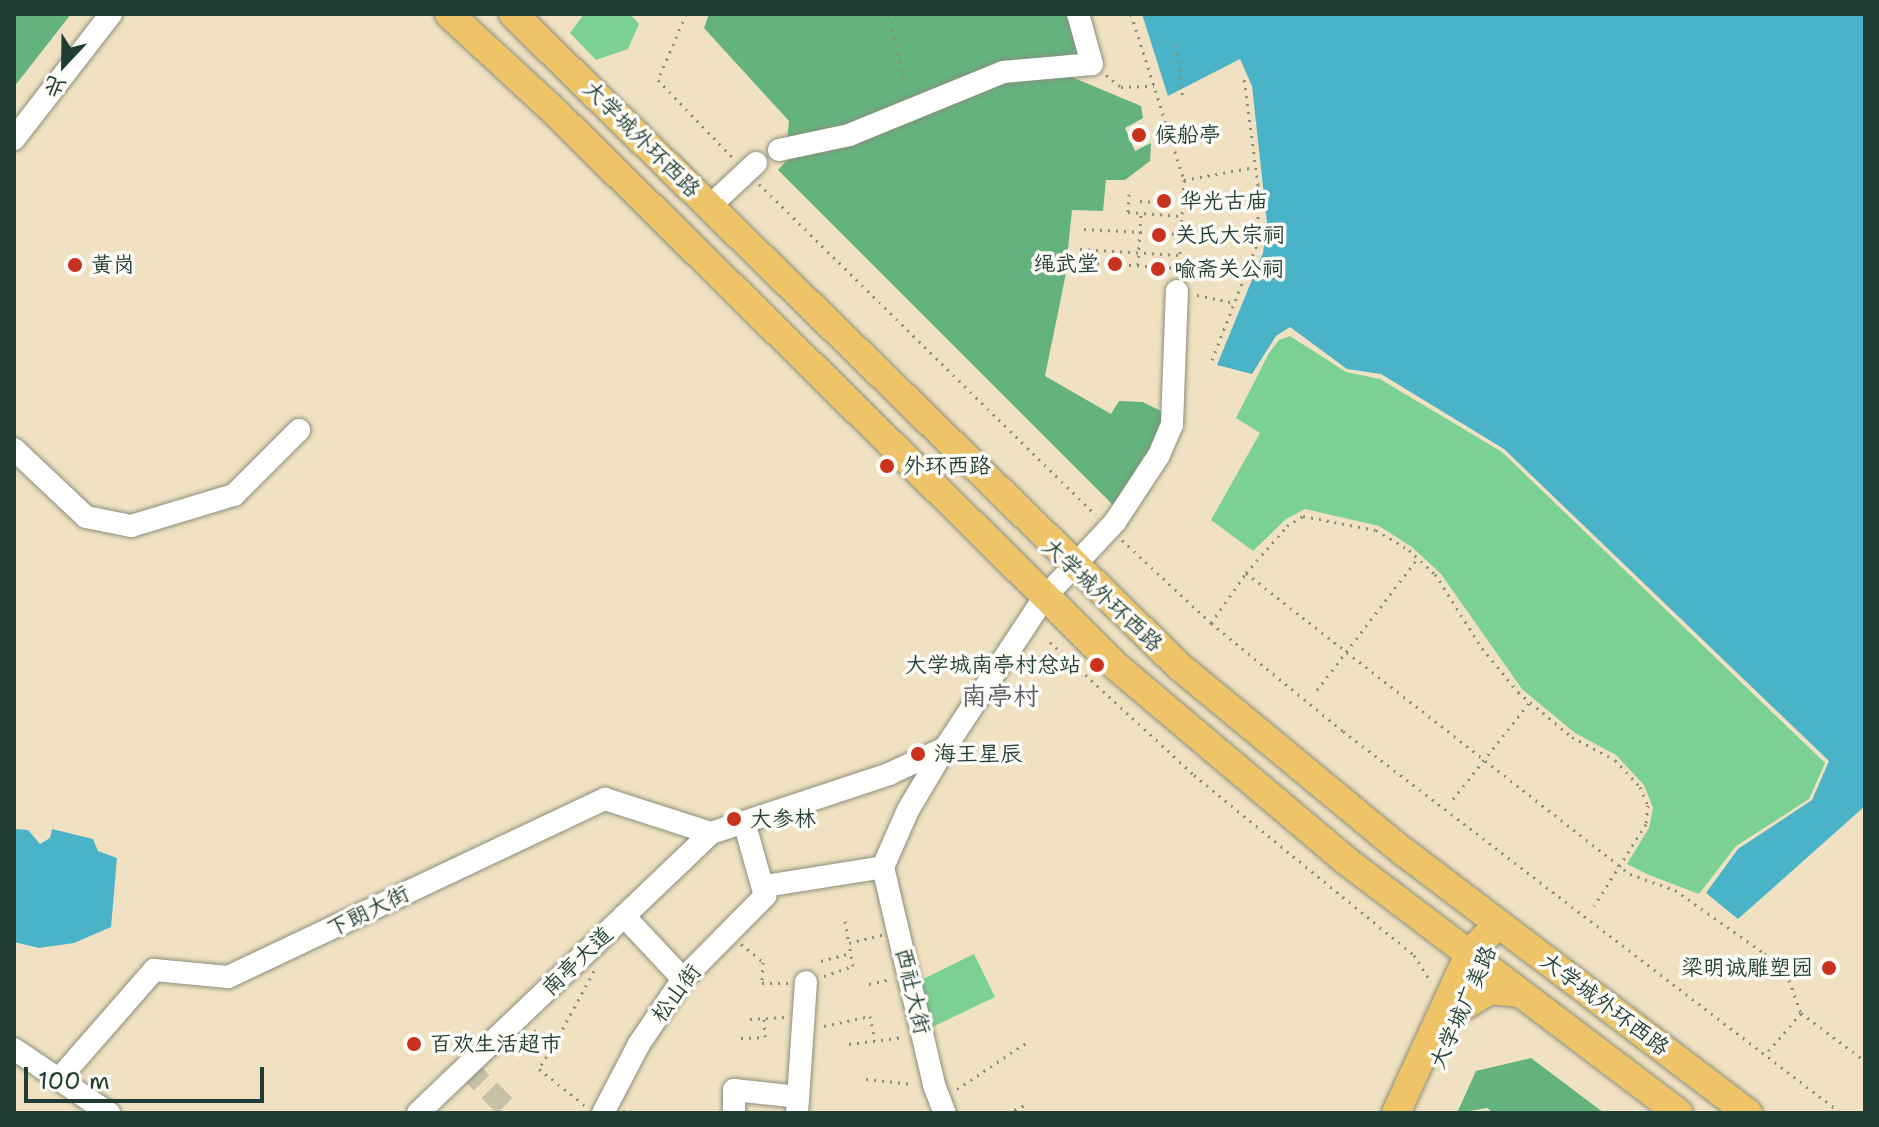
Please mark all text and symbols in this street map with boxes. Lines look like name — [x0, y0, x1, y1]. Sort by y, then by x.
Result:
north arrow — [24, 24, 104, 104]
text: 北 — [39, 69, 70, 104]
street label: 大学城外环西路 — [578, 75, 706, 203]
place label: 候船亭 — [1155, 122, 1221, 148]
marker: 候船亭 — [1130, 126, 1148, 144]
place label: 华光古庙 — [1180, 188, 1268, 214]
marker: 华光古庙 — [1155, 192, 1173, 210]
place label: 关氏大宗祠 — [1175, 222, 1285, 248]
marker: 关氏大宗祠 — [1150, 226, 1168, 244]
place label: 绳武堂 — [1033, 251, 1099, 277]
place label: 黄岗 — [91, 252, 135, 278]
marker: 绳武堂 — [1106, 255, 1124, 273]
marker: 黄岗 — [66, 256, 84, 274]
place label: 喻斋关公祠 — [1174, 256, 1284, 282]
marker: 喻斋关公祠 — [1149, 260, 1167, 278]
place label: 外环西路 — [903, 453, 991, 479]
marker: 外环西路 — [878, 457, 896, 475]
street label: 大学城外环西路 — [1038, 533, 1168, 657]
place label: 大学城南亭村总站 — [905, 652, 1081, 678]
marker: 大学城南亭村总站 — [1088, 656, 1106, 674]
district label: 南亭村 — [961, 680, 1039, 712]
place label: 海王星辰 — [934, 741, 1022, 767]
marker: 海王星辰 — [909, 745, 927, 763]
place label: 大参林 — [750, 806, 816, 832]
marker: 大参林 — [725, 810, 743, 828]
street label: 下朗大街 — [323, 880, 413, 942]
street label: 南亭大道 — [536, 921, 618, 1001]
street label: 大学城广美路 — [1424, 941, 1502, 1073]
street label: 西社大街 — [890, 945, 936, 1037]
street label: 大学城外环西路 — [1536, 947, 1674, 1061]
place label: 梁明诚雕塑园 — [1681, 955, 1813, 981]
street label: 松山街 — [646, 959, 706, 1027]
marker: 梁明诚雕塑园 — [1820, 959, 1838, 977]
place label: 百欢生活超市 — [430, 1031, 562, 1057]
marker: 百欢生活超市 — [405, 1035, 423, 1053]
scale bar — [28, 1051, 268, 1101]
text: 100 m — [38, 1065, 110, 1097]

